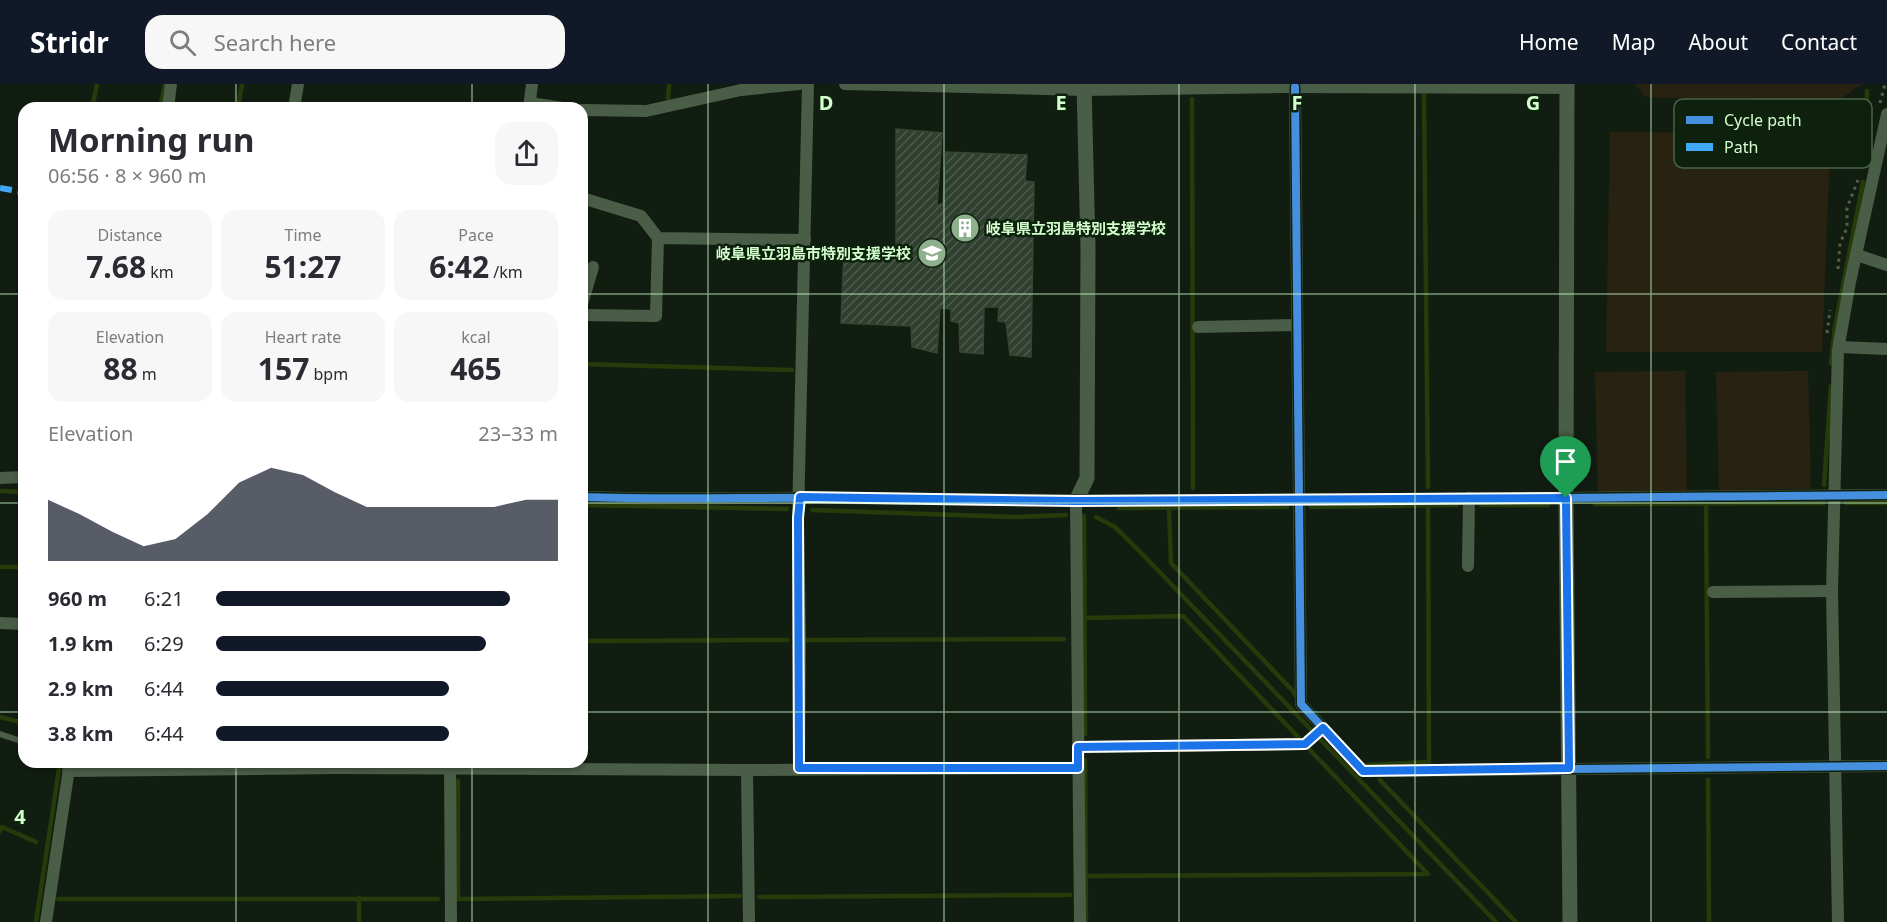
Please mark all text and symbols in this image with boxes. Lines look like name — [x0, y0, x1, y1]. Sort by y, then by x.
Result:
search box — [145, 15, 565, 69]
text: Stridr — [30, 23, 109, 61]
icon: search — [166, 26, 199, 59]
text: Search here — [214, 27, 336, 57]
text: Home — [1519, 28, 1579, 56]
text: Map — [1612, 28, 1655, 56]
text: About — [1688, 28, 1748, 56]
text: Contact — [1781, 28, 1857, 56]
text: D — [819, 89, 833, 116]
text: E — [1055, 89, 1067, 116]
text: F — [1292, 89, 1302, 116]
text: G — [1526, 89, 1540, 116]
legend — [1674, 99, 1872, 168]
text: Cycle path — [1724, 109, 1802, 131]
text: Morning run — [48, 117, 254, 162]
button: share — [495, 122, 558, 185]
text: Path — [1724, 136, 1758, 158]
text: 06:56 · 8 × 960 m — [48, 162, 206, 189]
building icon: 岐阜県立羽島特別支援学校 — [949, 212, 981, 244]
place label: 岐阜県立羽島特別支援学校 — [986, 218, 1166, 238]
text: Distance — [98, 224, 162, 246]
text: Time — [284, 224, 322, 246]
text: Pace — [458, 224, 494, 246]
school or university icon: 岐阜県立羽島市特別支援学校 — [916, 237, 948, 269]
place label: 岐阜県立羽島市特別支援学校 — [716, 243, 911, 263]
text: 7.68 — [86, 246, 146, 287]
text: 51:27 — [264, 246, 342, 287]
text: 6:42 — [429, 246, 489, 287]
text: km — [146, 261, 174, 283]
text: /km — [489, 261, 523, 283]
text: Elevation — [96, 326, 164, 348]
text: Heart rate — [265, 326, 341, 348]
text: kcal — [461, 326, 491, 348]
text: 88 — [103, 348, 138, 389]
text: 157 — [258, 348, 309, 389]
text: 465 — [450, 348, 502, 389]
text: m — [138, 363, 157, 385]
text: bpm — [309, 363, 348, 385]
text: Elevation — [48, 420, 133, 447]
text: 23–33 m — [478, 420, 558, 447]
pin — [1540, 436, 1591, 498]
icon: arrive — [1549, 445, 1582, 478]
text: 960 m — [48, 585, 107, 612]
text: 6:21 — [144, 585, 184, 612]
text: 1.9 km — [48, 630, 114, 657]
text: 6:29 — [144, 630, 184, 657]
text: 2.9 km — [48, 675, 114, 702]
text: 6:44 — [144, 675, 184, 702]
text: 3.8 km — [48, 720, 114, 747]
text: 6:44 — [144, 720, 184, 747]
text: 4 — [14, 803, 26, 830]

